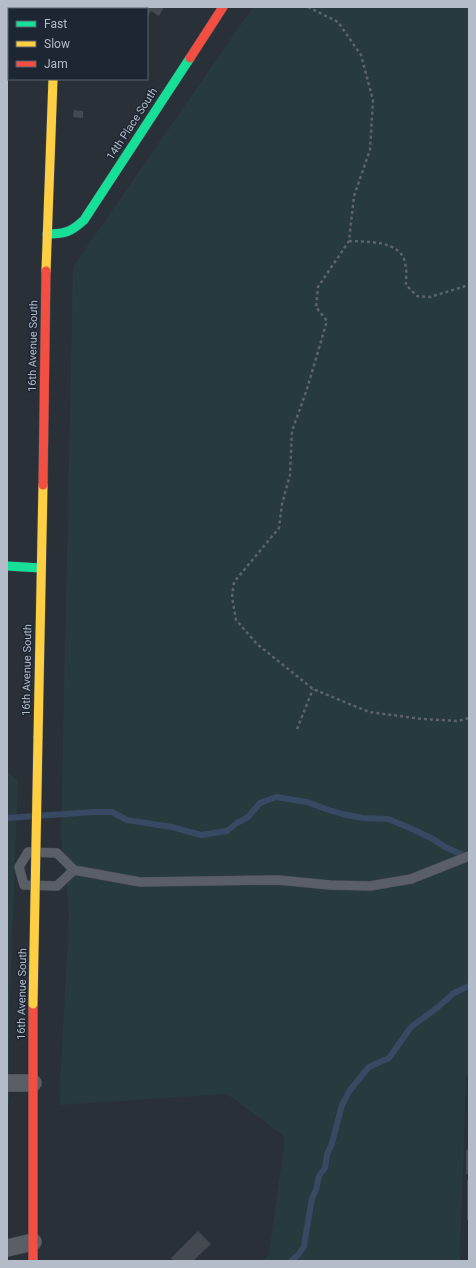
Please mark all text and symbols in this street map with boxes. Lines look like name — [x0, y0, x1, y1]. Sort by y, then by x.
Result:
legend — [8, 8, 148, 80]
text: Fast — [44, 17, 67, 31]
text: Slow — [44, 37, 70, 51]
text: Jam — [44, 57, 68, 71]
street label: 14th Place South — [104, 86, 160, 162]
street label: 16th Avenue South — [26, 300, 40, 392]
street label: 16th Avenue South — [20, 624, 34, 716]
street label: 16th Avenue South — [15, 948, 29, 1040]

